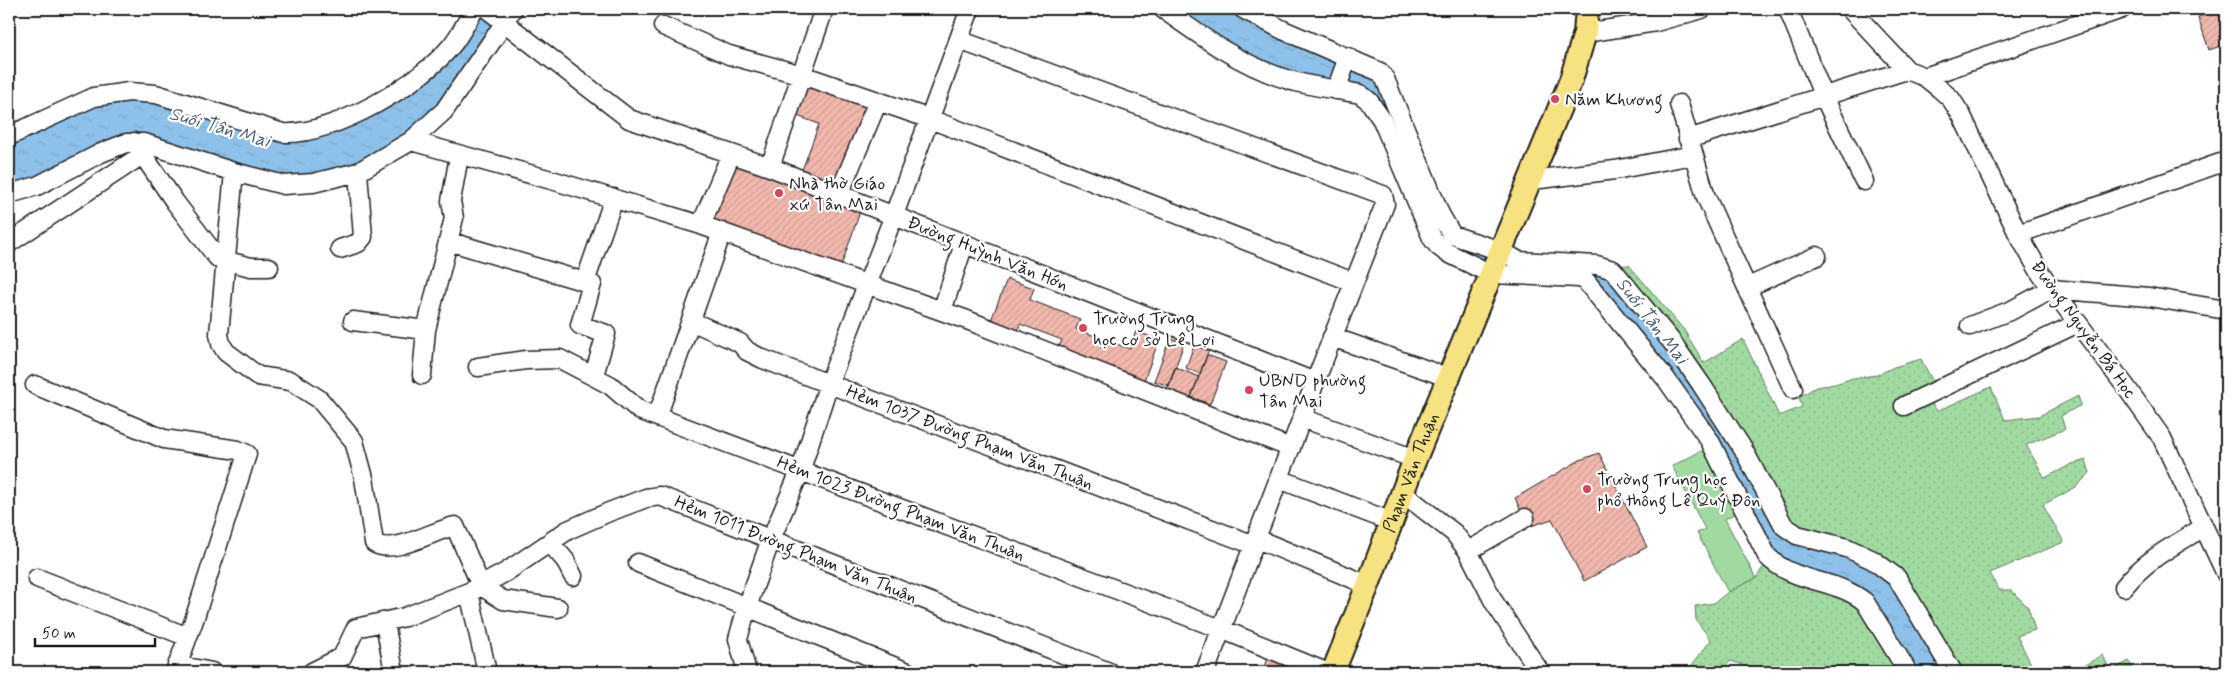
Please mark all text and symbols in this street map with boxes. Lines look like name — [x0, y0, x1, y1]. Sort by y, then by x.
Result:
place label: Năm Khương — [1565, 88, 1663, 114]
marker: Năm Khương — [1549, 93, 1561, 105]
water label: Suối Tân Mai — [166, 101, 274, 154]
place label: Nhà thờ Giáo xứ Tân Mai — [789, 172, 885, 217]
marker: Nhà thờ Giáo xứ Tân Mai — [773, 187, 785, 199]
street label: Đường Huỳnh Văn Hớn — [903, 211, 1072, 299]
street label: Đường Nguyễn Bá Học — [2023, 256, 2141, 405]
water label: Suối Tân Mai — [1610, 272, 1695, 371]
place label: Trường Trung học cơ sở Lê Lợi — [1093, 307, 1215, 352]
marker: Trường Trung học cơ sở Lê Lợi — [1077, 322, 1089, 334]
place label: UBND phường Tân Mai — [1259, 369, 1366, 414]
street label: Hẻm 1037 Đường Phạm Văn Thuận — [842, 380, 1097, 498]
marker: UBND phường Tân Mai — [1243, 384, 1255, 396]
street label: Phạm Văn Thuận — [1378, 409, 1446, 536]
street label: Hẻm 1023 Đường Phạm Văn Thuận — [773, 451, 1028, 569]
place label: Trường Trung học phổ thông Lê Quý Đôn — [1597, 468, 1760, 515]
marker: Trường Trung học phổ thông Lê Quý Đôn — [1581, 483, 1593, 495]
street label: Hẻm 1011 Đường Phạm Văn Thuận — [670, 490, 921, 612]
scale bar — [35, 616, 155, 648]
text: 50 m — [42, 624, 76, 644]

